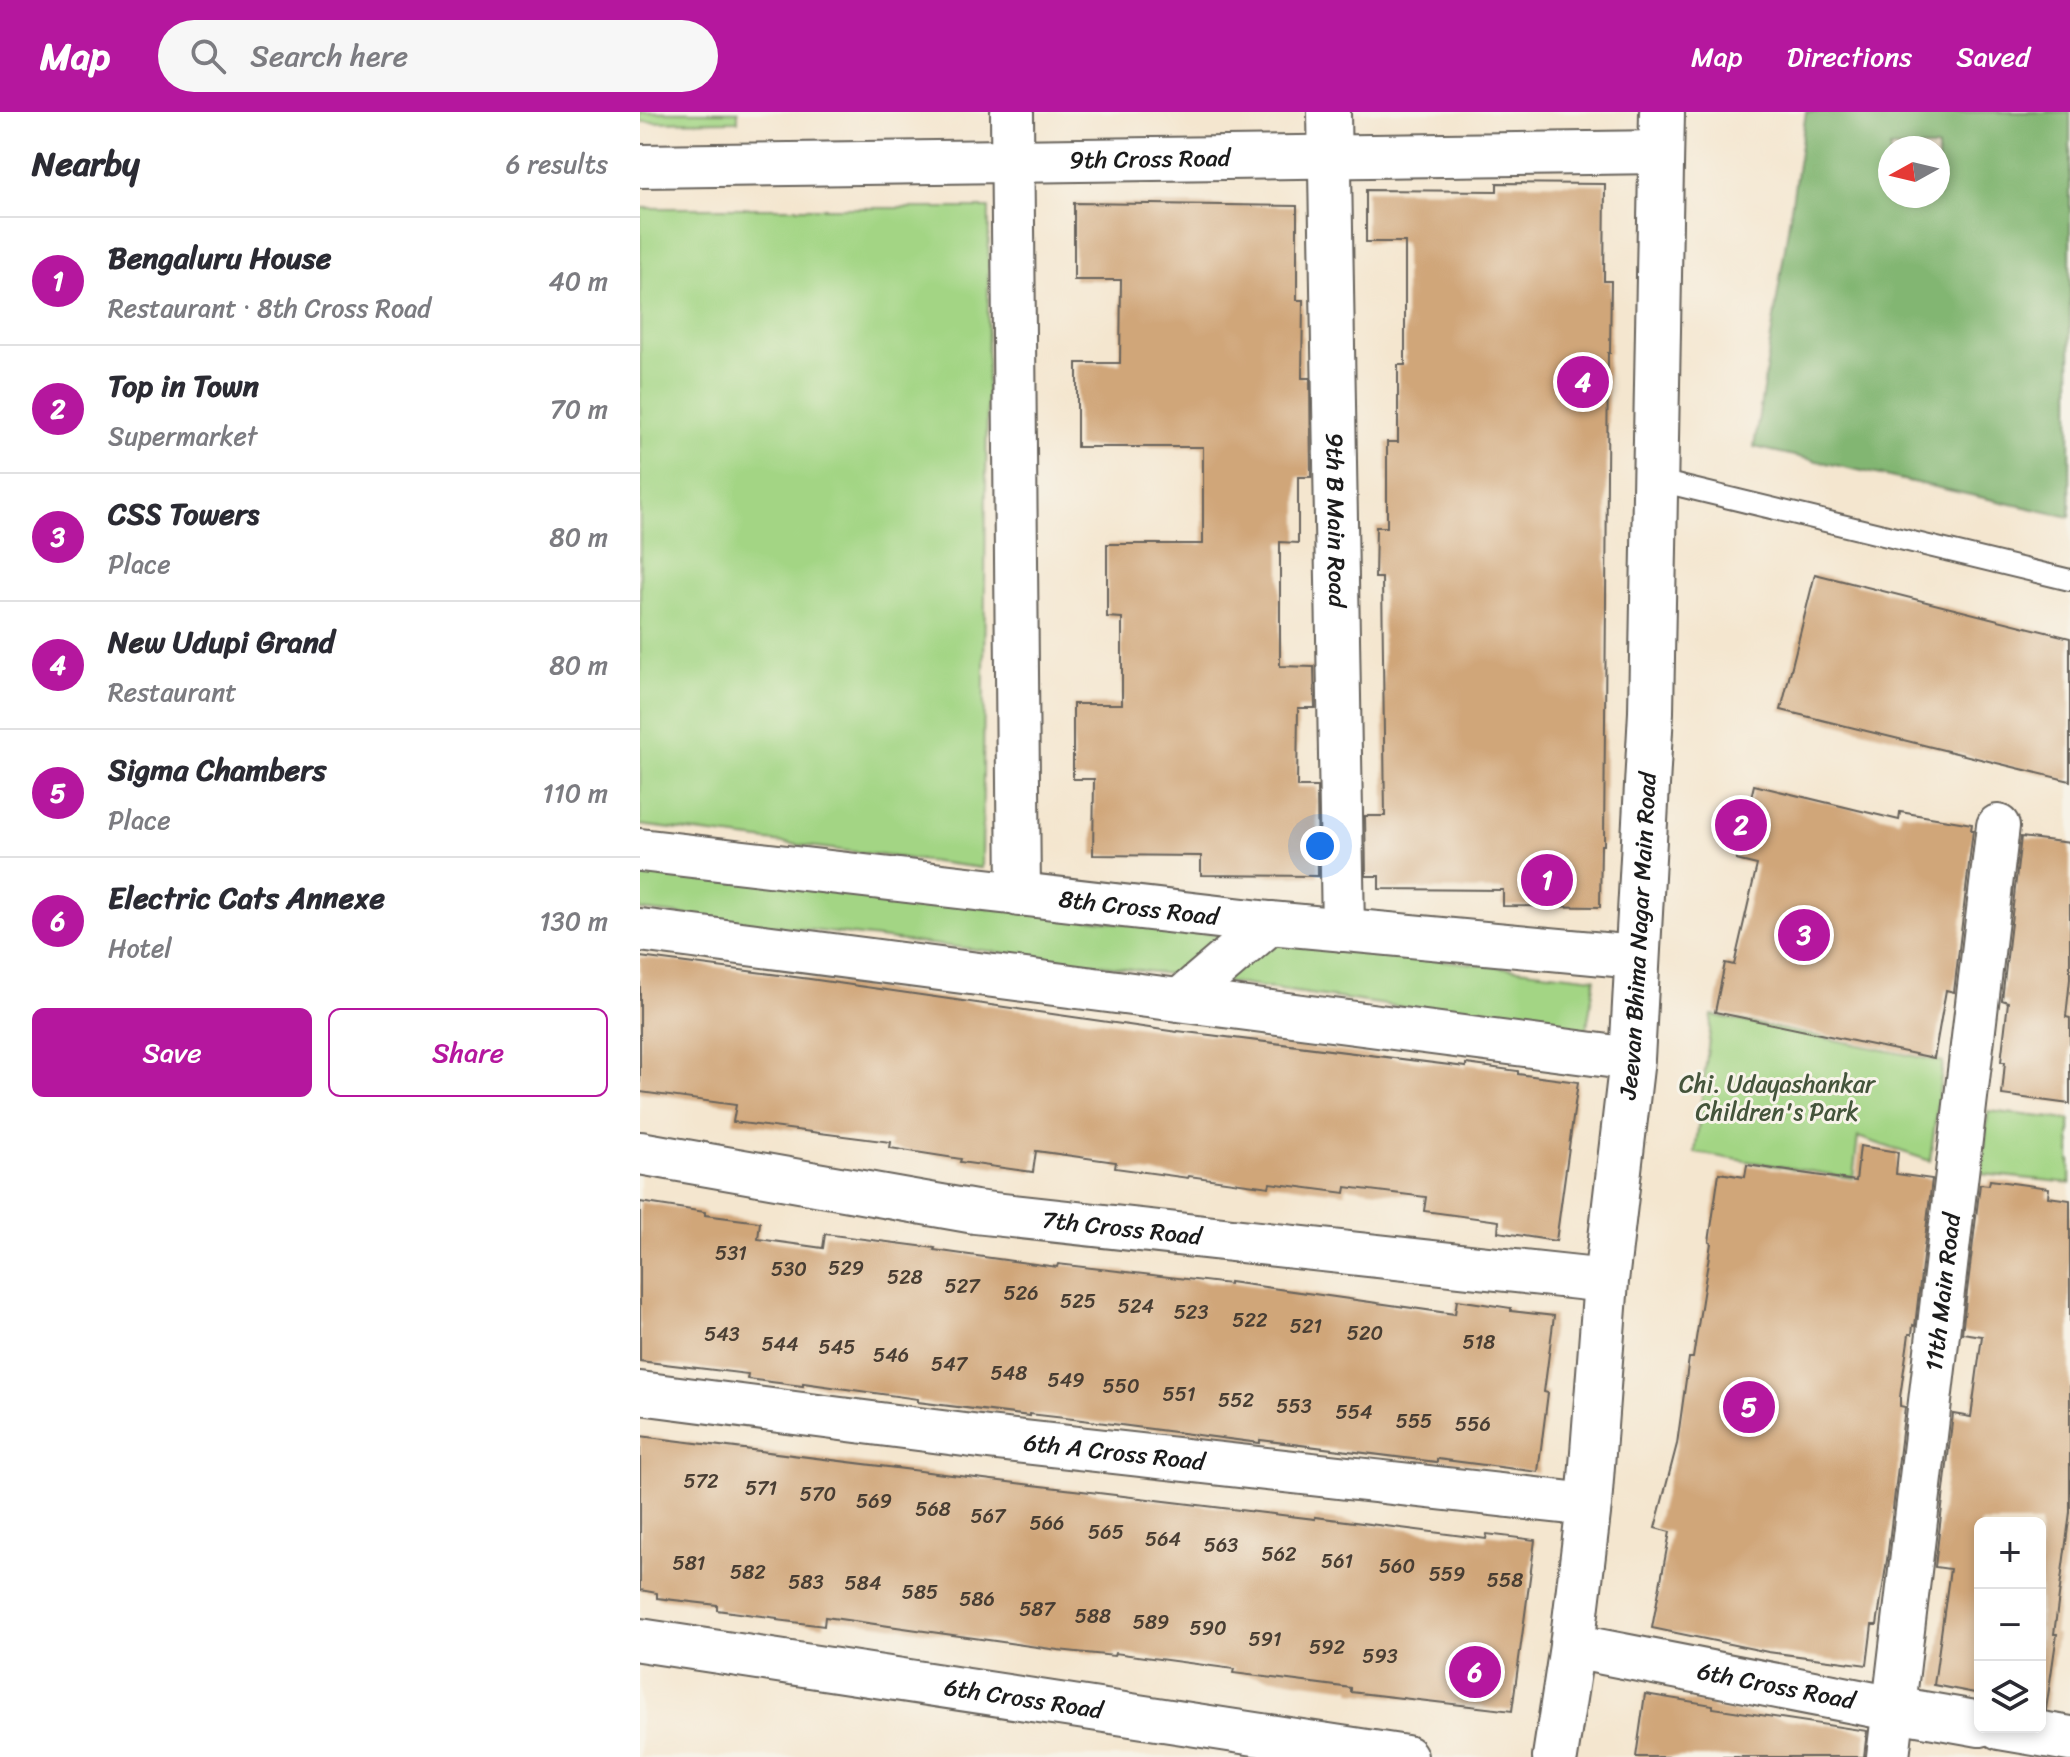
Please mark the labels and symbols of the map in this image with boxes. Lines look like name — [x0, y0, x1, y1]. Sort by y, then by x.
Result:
north arrow — [1878, 136, 1950, 208]
street label: 9th Cross Road — [1069, 137, 1232, 181]
pin: 4 — [1557, 352, 1609, 412]
street label: 9th B Main Road — [1313, 432, 1358, 609]
street label: Jeevan Bhima Nagar Main Road — [1606, 770, 1669, 1102]
pin: 2 — [1715, 795, 1767, 855]
your location — [1300, 826, 1340, 866]
pin: 1 — [1521, 850, 1573, 910]
street label: 8th Cross Road — [1056, 878, 1222, 938]
pin: 3 — [1778, 905, 1830, 965]
park label: Chi. Udayashankar Children's Park — [1679, 1063, 1877, 1133]
street label: 7th Cross Road — [1040, 1199, 1205, 1258]
street label: 11th Main Road — [1913, 1209, 1973, 1373]
house number: 531 — [715, 1236, 747, 1271]
house number: 529 — [828, 1251, 864, 1286]
house number: 530 — [771, 1252, 807, 1287]
house number: 528 — [887, 1260, 923, 1295]
house number: 527 — [944, 1269, 981, 1304]
house number: 526 — [1003, 1276, 1039, 1311]
house number: 525 — [1060, 1284, 1096, 1319]
house number: 524 — [1118, 1289, 1154, 1324]
house number: 523 — [1174, 1295, 1208, 1330]
house number: 522 — [1232, 1303, 1268, 1338]
house number: 521 — [1290, 1309, 1322, 1344]
house number: 520 — [1347, 1316, 1383, 1351]
house number: 543 — [704, 1317, 740, 1352]
house number: 518 — [1463, 1325, 1495, 1360]
house number: 544 — [761, 1327, 799, 1362]
house number: 545 — [819, 1330, 855, 1365]
house number: 546 — [873, 1338, 909, 1373]
house number: 547 — [931, 1347, 969, 1382]
house number: 548 — [991, 1356, 1027, 1391]
house number: 549 — [1048, 1363, 1085, 1398]
house number: 550 — [1102, 1369, 1140, 1404]
house number: 551 — [1162, 1377, 1196, 1412]
pin: 5 — [1723, 1377, 1775, 1437]
house number: 552 — [1218, 1383, 1254, 1418]
house number: 553 — [1276, 1389, 1312, 1424]
house number: 554 — [1336, 1395, 1372, 1430]
house number: 555 — [1396, 1404, 1432, 1439]
house number: 556 — [1455, 1407, 1491, 1442]
street label: 6th A Cross Road — [1022, 1421, 1208, 1483]
house number: 572 — [683, 1464, 719, 1499]
house number: 571 — [745, 1471, 777, 1506]
house number: 570 — [800, 1477, 836, 1512]
house number: 569 — [856, 1484, 892, 1519]
house number: 568 — [915, 1492, 951, 1527]
house number: 567 — [971, 1499, 1007, 1534]
house number: 566 — [1030, 1506, 1064, 1541]
house number: 565 — [1088, 1515, 1124, 1550]
house number: 564 — [1145, 1522, 1181, 1557]
house number: 563 — [1204, 1528, 1238, 1563]
house number: 562 — [1261, 1537, 1297, 1572]
house number: 561 — [1321, 1544, 1353, 1579]
house number: 581 — [673, 1546, 705, 1581]
house number: 560 — [1379, 1549, 1415, 1584]
house number: 582 — [730, 1555, 766, 1590]
house number: 559 — [1429, 1557, 1465, 1592]
house number: 558 — [1487, 1563, 1523, 1598]
house number: 583 — [788, 1565, 824, 1600]
house number: 584 — [845, 1566, 881, 1601]
house number: 585 — [902, 1575, 938, 1610]
house number: 586 — [959, 1582, 995, 1617]
house number: 587 — [1019, 1592, 1056, 1627]
house number: 588 — [1075, 1599, 1111, 1634]
house number: 589 — [1133, 1605, 1169, 1640]
house number: 590 — [1189, 1611, 1227, 1646]
house number: 591 — [1248, 1622, 1282, 1657]
house number: 592 — [1309, 1630, 1345, 1665]
house number: 593 — [1362, 1639, 1398, 1674]
pin: 6 — [1449, 1642, 1501, 1702]
street label: 6th Cross Road — [1694, 1650, 1860, 1722]
street label: 6th Cross Road — [941, 1666, 1107, 1732]

